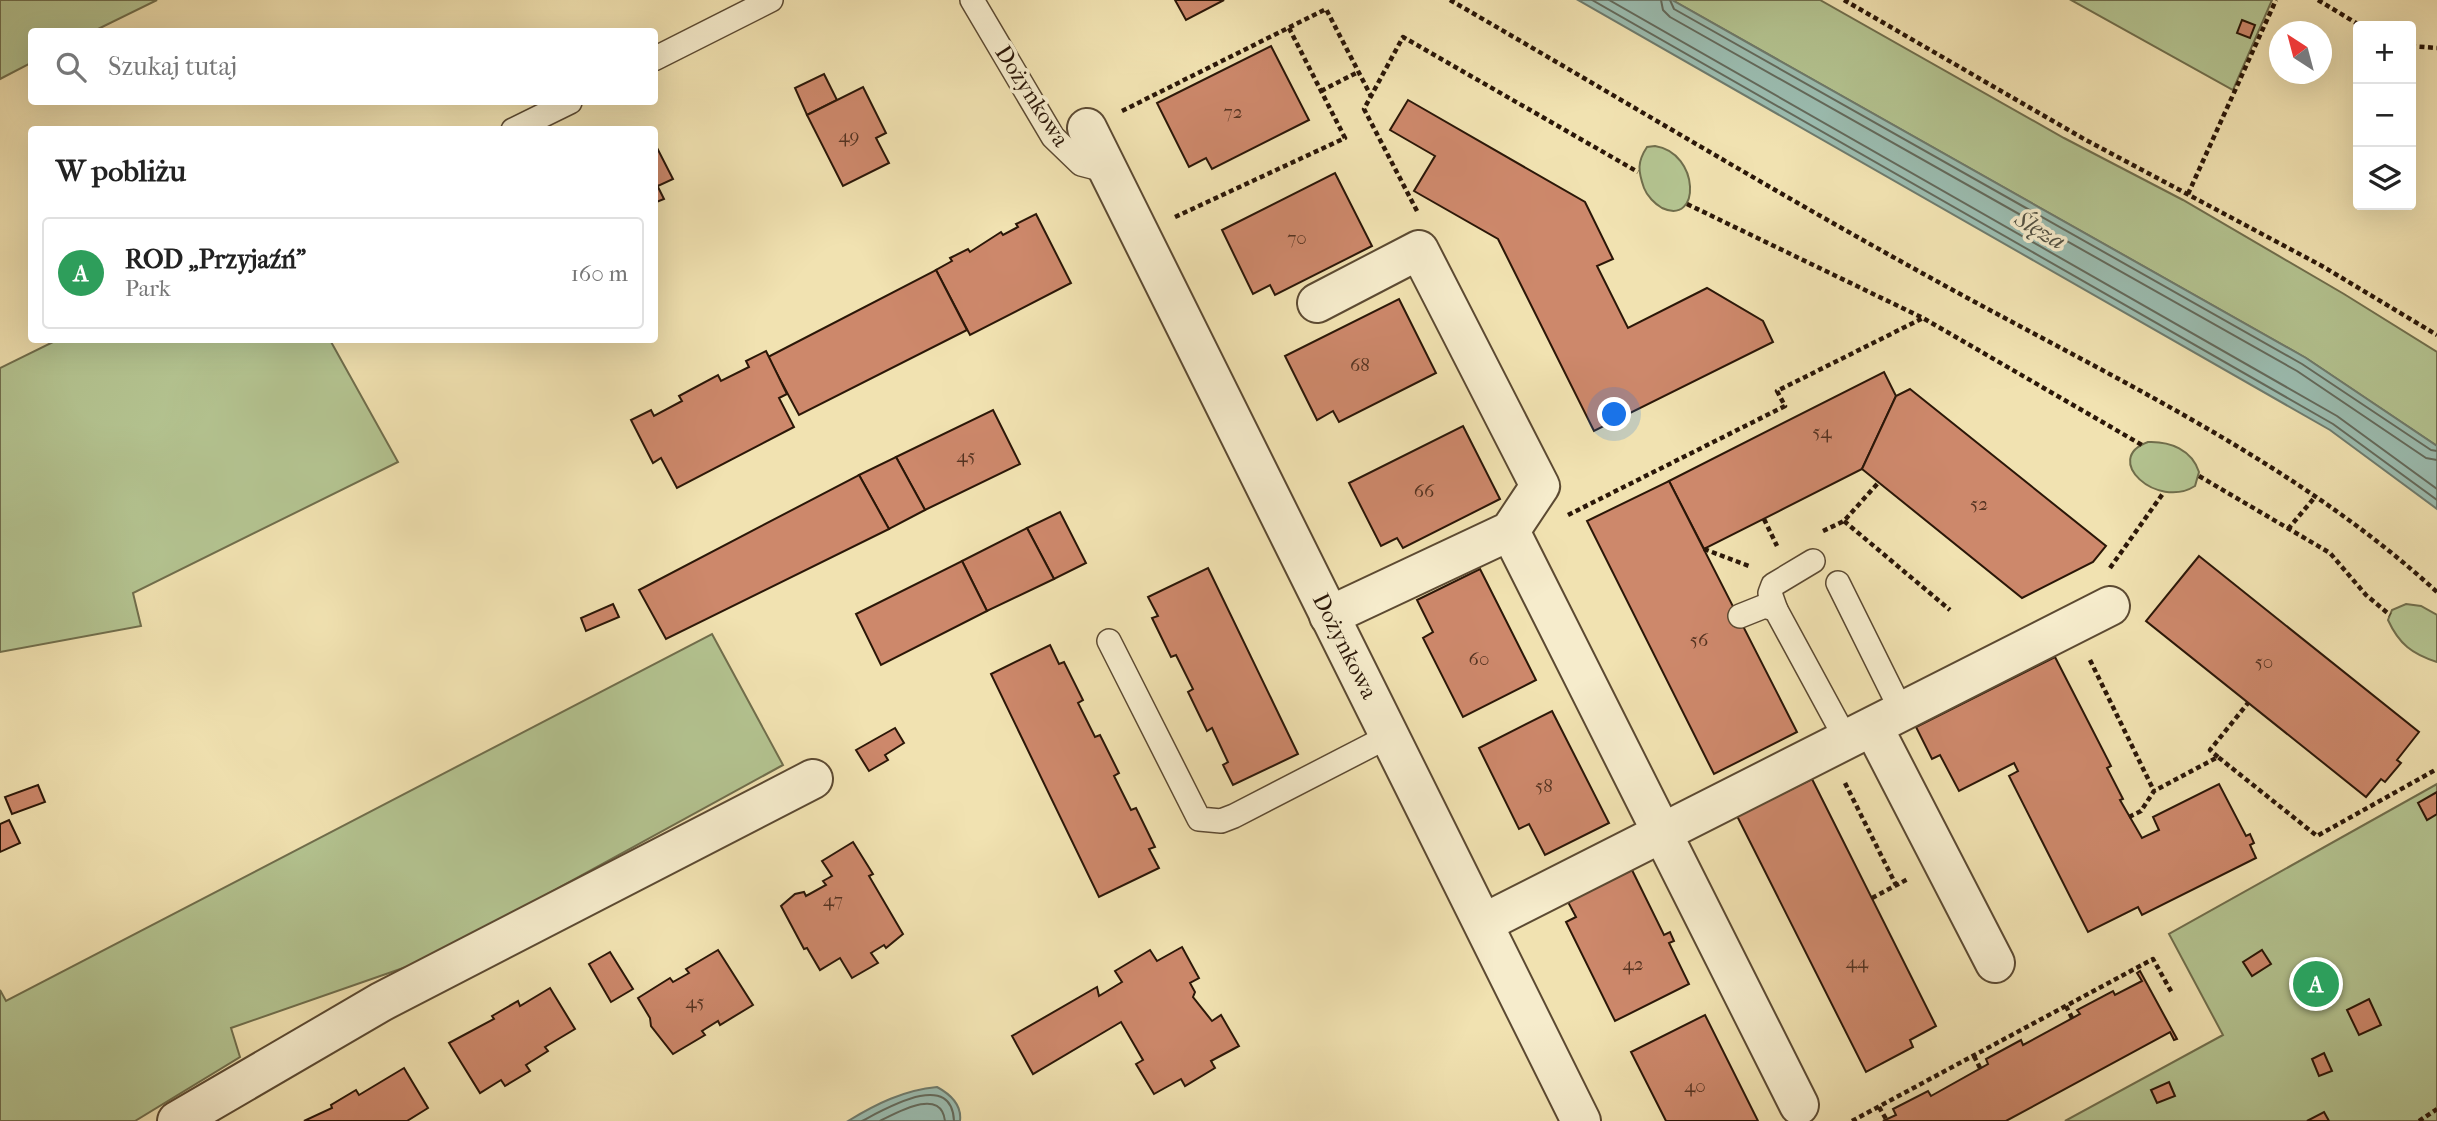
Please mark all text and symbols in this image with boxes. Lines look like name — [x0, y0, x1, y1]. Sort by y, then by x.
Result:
north arrow — [2269, 21, 2332, 84]
map controls — [2353, 21, 2416, 210]
button: + — [2353, 21, 2416, 84]
search box — [28, 28, 658, 105]
street label: Dożynkowa — [989, 40, 1075, 152]
icon: search — [52, 48, 90, 86]
text: Szukaj tutaj — [108, 51, 237, 82]
button: − — [2353, 84, 2416, 147]
house number: 72 — [1224, 101, 1243, 123]
house number: 49 — [838, 125, 860, 147]
button: layers — [2353, 147, 2416, 210]
text: W pobliżu — [56, 154, 186, 189]
water label: Ślęza — [2009, 204, 2070, 256]
house number: 70 — [1287, 227, 1307, 249]
text: ROD „Przyjaźń” — [125, 244, 306, 275]
text: A — [74, 260, 88, 287]
text: 160 m — [571, 260, 628, 287]
text: Park — [125, 275, 171, 302]
house number: 68 — [1350, 354, 1370, 376]
your location — [1597, 397, 1631, 431]
house number: 54 — [1812, 421, 1832, 443]
house number: 45 — [957, 445, 975, 467]
house number: 66 — [1414, 480, 1435, 502]
house number: 52 — [1970, 493, 1988, 515]
street label: Dożynkowa — [1307, 589, 1383, 704]
house number: 56 — [1690, 629, 1709, 651]
house number: 60 — [1469, 648, 1489, 670]
house number: 50 — [2255, 651, 2273, 673]
house number: 58 — [1535, 775, 1553, 797]
house number: 47 — [823, 889, 843, 911]
house number: 44 — [1846, 951, 1869, 973]
house number: 42 — [1623, 953, 1644, 975]
pin: A — [2293, 958, 2339, 1010]
house number: 45 — [686, 991, 704, 1013]
house number: 40 — [1684, 1075, 1706, 1097]

